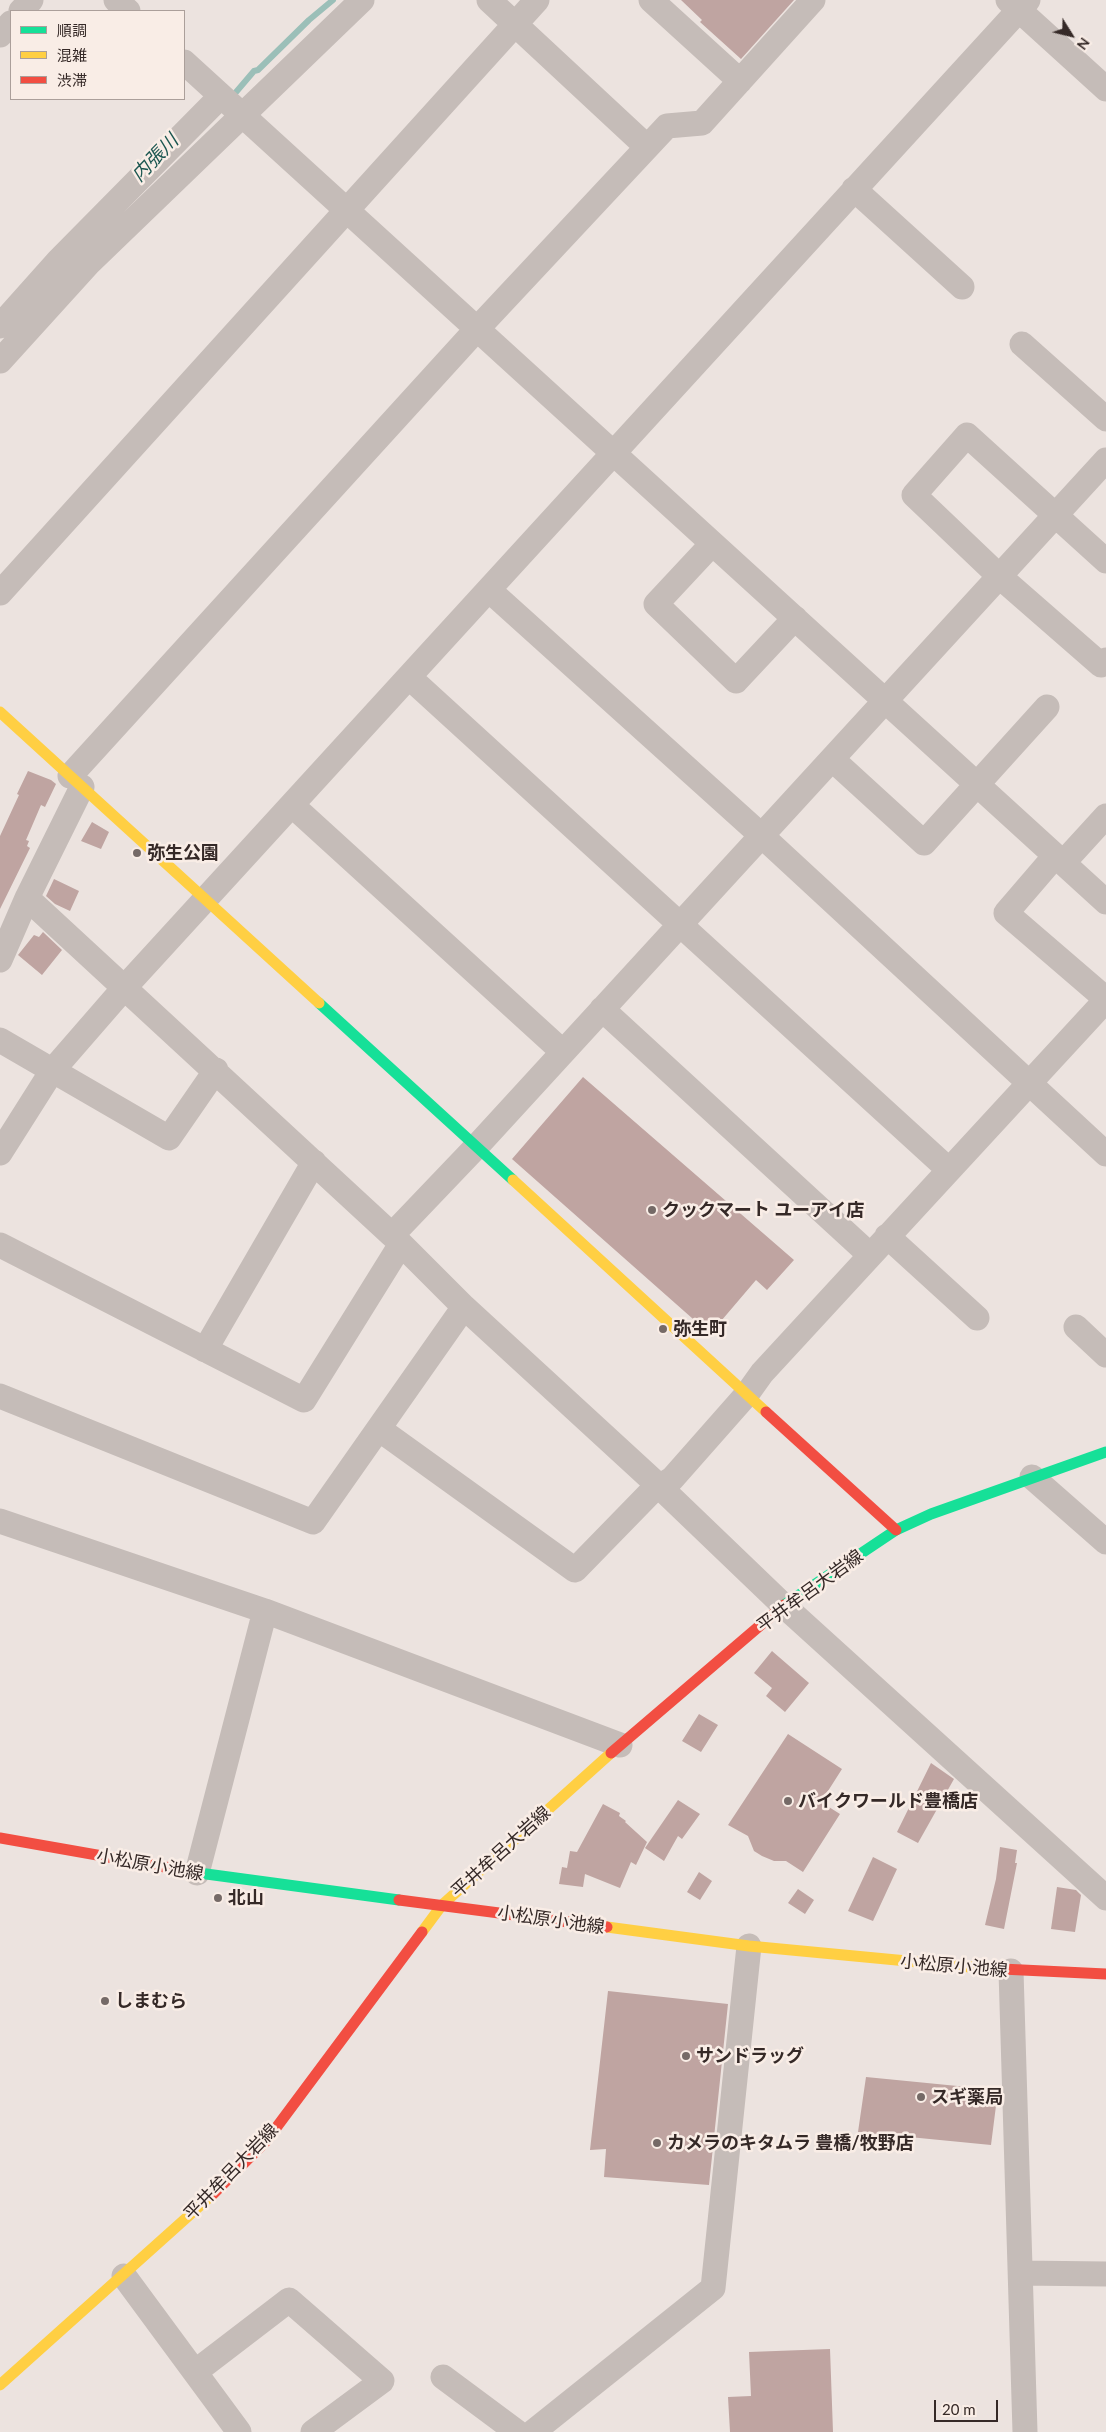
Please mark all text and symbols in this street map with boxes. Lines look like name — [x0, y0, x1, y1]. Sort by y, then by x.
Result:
legend — [10, 10, 185, 100]
north arrow — [1046, 10, 1096, 60]
text: 順調 — [57, 21, 87, 39]
text: N — [1073, 35, 1094, 53]
text: 混雑 — [57, 46, 87, 64]
text: 渋滞 — [57, 71, 87, 89]
water label: 内張川 — [127, 130, 183, 186]
place label: 弥生公園 — [147, 842, 219, 864]
marker: 弥生公園 — [131, 847, 143, 859]
place label: クックマート ユーアイ店 — [662, 1199, 864, 1221]
marker: クックマート ユーアイ店 — [646, 1204, 658, 1216]
place label: 弥生町 — [673, 1318, 727, 1340]
marker: 弥生町 — [657, 1323, 669, 1335]
street label: 平井牟呂大岩線 — [753, 1545, 867, 1637]
place label: バイクワールド豊橋店 — [798, 1790, 978, 1812]
marker: バイクワールド豊橋店 — [782, 1795, 794, 1807]
street label: 平井牟呂大岩線 — [447, 1802, 555, 1902]
street label: 小松原小池線 — [95, 1845, 205, 1885]
place label: 北山 — [228, 1887, 264, 1909]
marker: 北山 — [212, 1892, 224, 1904]
street label: 小松原小池線 — [496, 1902, 606, 1938]
street label: 小松原小池線 — [899, 1951, 1009, 1981]
place label: しまむら — [115, 1990, 187, 2012]
marker: しまむら — [99, 1995, 111, 2007]
place label: サンドラッグ — [696, 2045, 804, 2067]
marker: サンドラッグ — [680, 2050, 692, 2062]
place label: スギ薬局 — [931, 2086, 1003, 2108]
marker: スギ薬局 — [915, 2091, 927, 2103]
street label: 平井牟呂大岩線 — [179, 2119, 283, 2225]
place label: カメラのキタムラ 豊橋/牧野店 — [667, 2132, 914, 2154]
marker: カメラのキタムラ 豊橋/牧野店 — [651, 2137, 663, 2149]
scale bar — [936, 2390, 1000, 2422]
text: 20 m — [942, 2400, 976, 2418]

